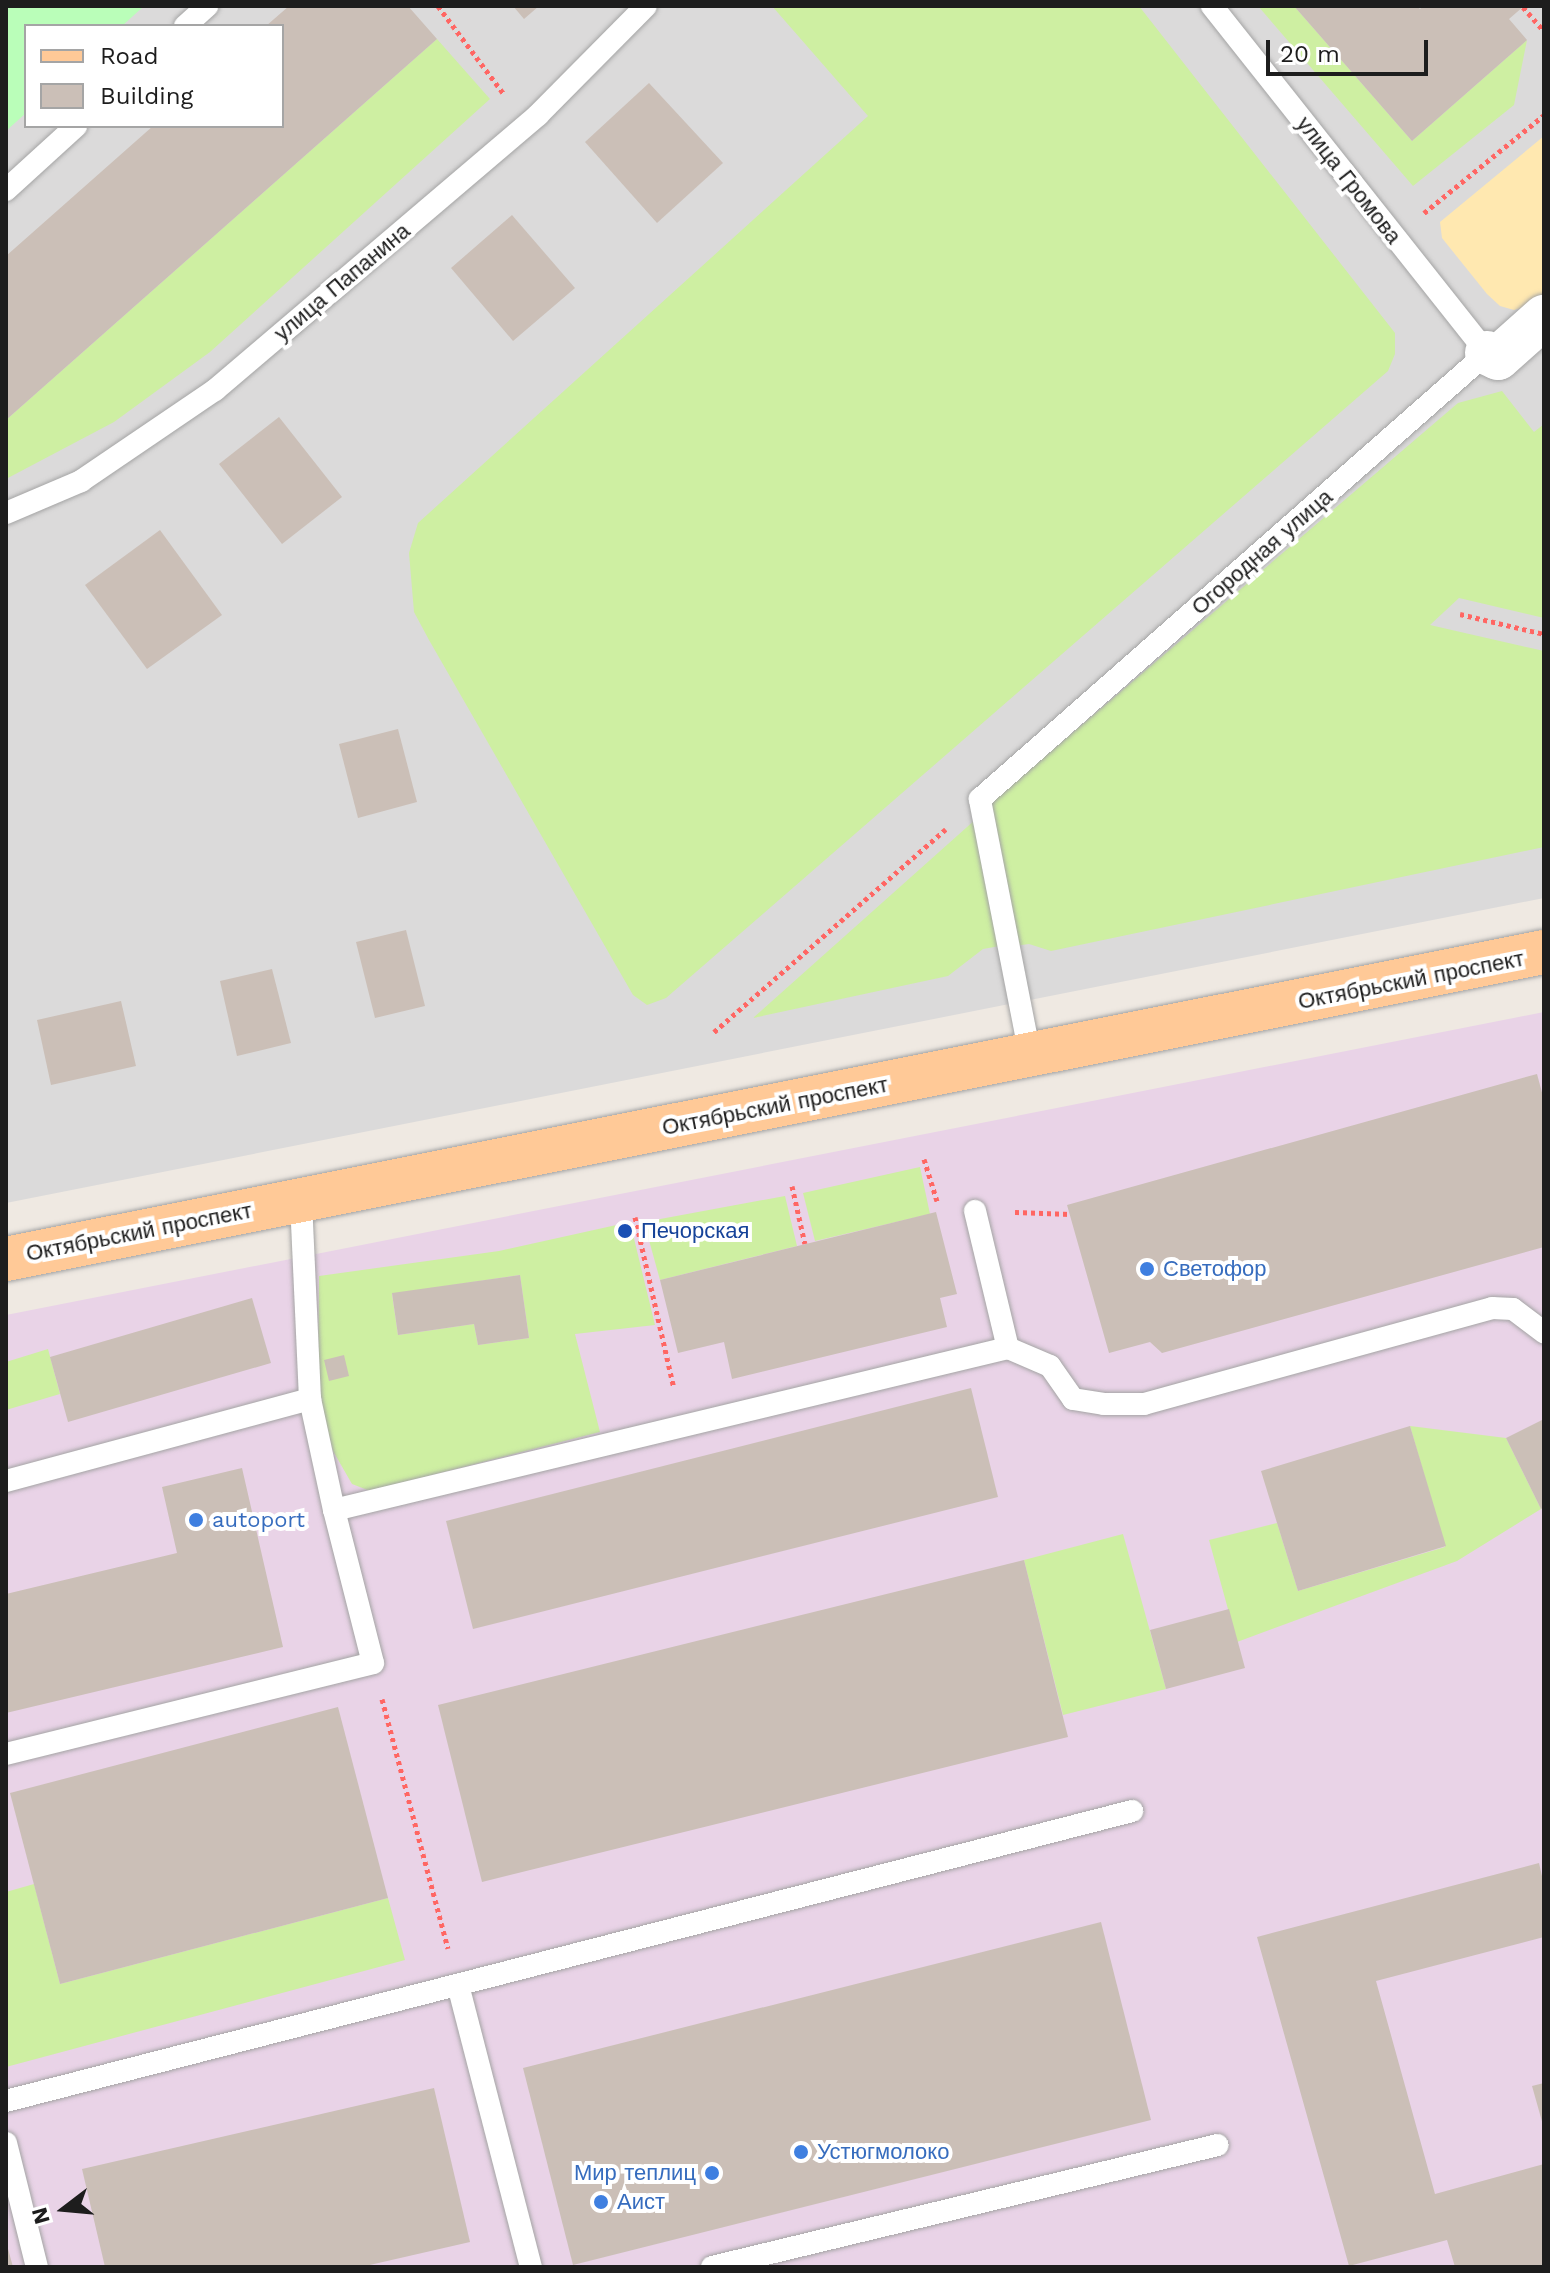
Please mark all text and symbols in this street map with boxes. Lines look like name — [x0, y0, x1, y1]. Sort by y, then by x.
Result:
legend — [24, 24, 284, 128]
scale bar — [1270, 24, 1432, 74]
text: 20 m — [1280, 40, 1340, 68]
text: Road — [100, 42, 159, 70]
text: Building — [100, 82, 193, 110]
street label: улица Громова — [1291, 111, 1407, 249]
street label: улица Папанина — [269, 218, 415, 346]
street label: Огородная улица — [1186, 484, 1338, 620]
street label: Октябрьский проспект — [1296, 945, 1526, 1015]
street label: Октябрьский проспект — [660, 1071, 890, 1141]
street label: Октябрьский проспект — [24, 1197, 254, 1267]
place label: Печорская — [641, 1218, 750, 1244]
marker: Печорская — [616, 1222, 634, 1240]
place label: Светофор — [1163, 1256, 1266, 1282]
marker: Светофор — [1138, 1260, 1156, 1278]
place label: autoport — [212, 1507, 305, 1533]
marker: autoport — [187, 1511, 205, 1529]
place label: Устюгмолоко — [817, 2139, 949, 2165]
marker: Устюгмолоко — [792, 2143, 810, 2161]
place label: Мир теплиц — [574, 2160, 696, 2186]
marker: Мир теплиц — [703, 2164, 721, 2182]
north arrow — [24, 2169, 104, 2249]
place label: Аист — [617, 2189, 665, 2215]
marker: Аист — [592, 2193, 610, 2211]
text: N — [26, 2204, 55, 2227]

